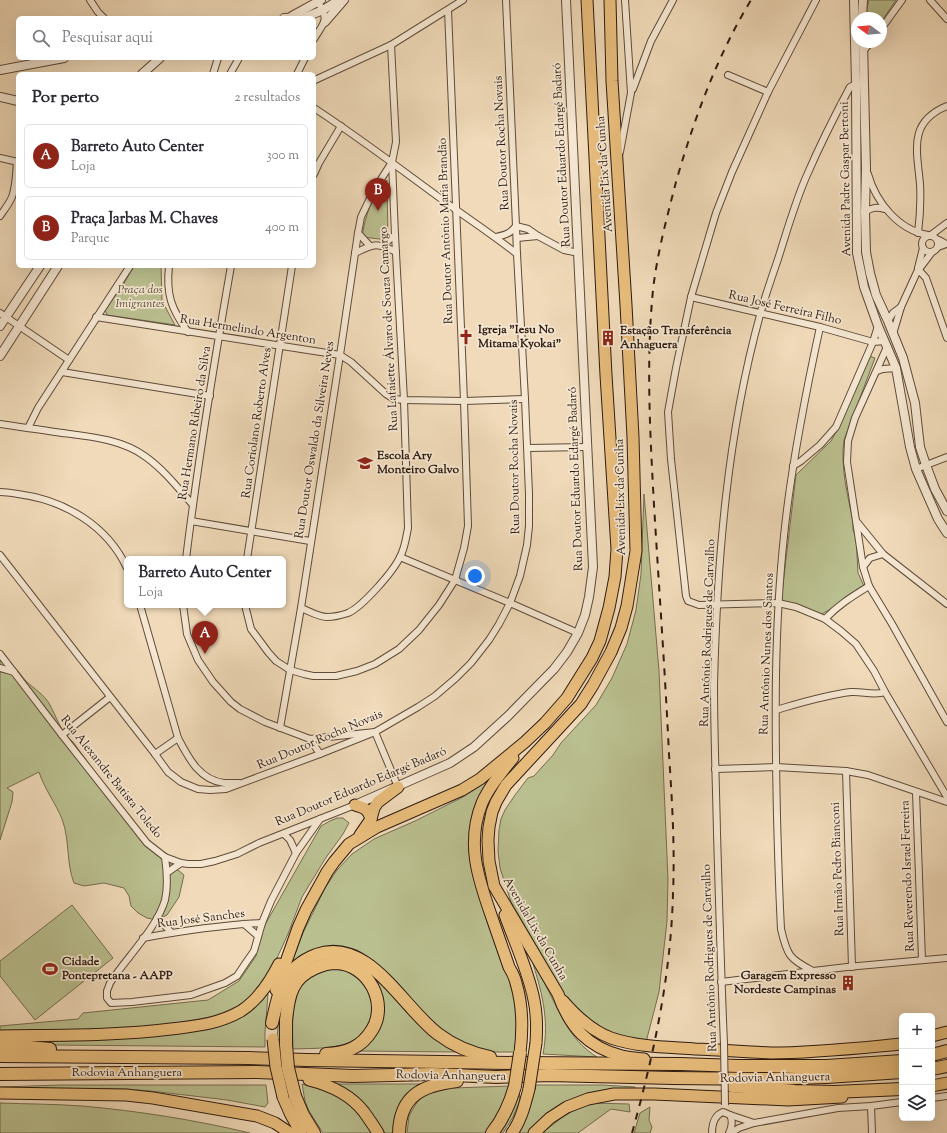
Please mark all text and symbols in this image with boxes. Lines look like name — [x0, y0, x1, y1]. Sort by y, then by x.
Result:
north arrow — [851, 12, 887, 48]
search box — [16, 16, 316, 60]
icon: search — [30, 27, 52, 49]
text: Pesquisar aqui — [62, 28, 153, 49]
street label: Rua Doutor Eduardo Edargé Badaró — [548, 62, 576, 248]
street label: Rua Doutor Rocha Novais — [489, 75, 515, 211]
text: Por perto — [32, 86, 99, 110]
text: 2 resultados — [234, 89, 300, 107]
street label: Avenida Padre Gaspar Bertoni — [836, 101, 856, 257]
street label: Avenida Lix da Cunha — [592, 115, 618, 233]
text: Barreto Auto Center — [71, 137, 204, 158]
street label: Rua Doutor Antônio Maria Brandão — [434, 137, 458, 325]
text: A — [41, 147, 51, 165]
text: 300 m — [267, 147, 299, 165]
text: Loja — [71, 158, 95, 176]
pin: B — [365, 178, 391, 211]
text: Praça Jarbas M. Chaves — [71, 209, 218, 230]
text: B — [42, 219, 50, 237]
text: 400 m — [265, 219, 299, 237]
street label: Rua Lafaiette Álvaro de Souza Camargo — [375, 226, 403, 432]
text: Parque — [71, 230, 110, 248]
park label: Praça dos Imigrantes — [115, 281, 165, 313]
street label: Rua José Ferreira Filho — [727, 286, 844, 330]
street label: Rua Hermelindo Argenton — [179, 310, 317, 350]
place label: Igreja "Iesu No Mitama Kyokai" — [477, 321, 561, 353]
place label: Estação Transferência Anhaguera — [619, 322, 732, 354]
church icon: Igreja "Iesu No Mitama Kyokai" — [457, 328, 475, 346]
building icon: Estação Transferência Anhaguera — [599, 329, 617, 347]
street label: Rua Doutor Oswaldo da Silveira Neves — [290, 340, 340, 540]
street label: Rua Hermano Ribeiro da Silva — [174, 344, 216, 501]
street label: Rua Coriolano Roberto Alves — [237, 346, 277, 500]
street label: Rua Doutor Eduardo Edargé Badaró — [564, 386, 588, 571]
street label: Rua Doutor Rocha Novais — [505, 399, 525, 535]
street label: Avenida Lix da Cunha — [611, 438, 631, 555]
place label: Escola Ary Monteiro Galvo — [376, 447, 460, 479]
school or university icon: Escola Ary Monteiro Galvo — [356, 454, 374, 472]
street label: Rua Antônio Rodrigues de Carvalho — [696, 538, 720, 727]
popup — [124, 556, 286, 608]
text: Barreto Auto Center — [139, 563, 271, 584]
your location — [465, 566, 485, 586]
street label: Rua Antônio Nunes dos Santos — [755, 572, 779, 735]
text: Loja — [139, 584, 163, 602]
pin: A — [192, 621, 218, 654]
street label: Rua Doutor Rocha Novais — [254, 705, 386, 775]
street label: Rua Alexandre Batista Toledo — [56, 712, 167, 843]
street label: Rua Doutor Eduardo Edargé Badaró — [273, 743, 450, 831]
street label: Rua Reverendo Israel Ferreira — [896, 800, 920, 952]
street label: Rua Irmão Pedro Bianconi — [827, 801, 849, 936]
street label: Rua Antônio Rodrigues de Carvalho — [698, 863, 722, 1052]
street label: Avenida Lix da Cunha — [498, 874, 572, 984]
street label: Rua José Sanches — [156, 905, 246, 933]
place label: Cidade Pontepretana - AAPP — [61, 953, 173, 985]
sports icon: Cidade Pontepretana - AAPP — [41, 960, 59, 978]
place label: Garagem Expresso Nordeste Campinas — [733, 967, 836, 999]
building icon: Garagem Expresso Nordeste Campinas — [839, 974, 857, 992]
map controls — [899, 1013, 935, 1121]
button: + — [899, 1013, 935, 1049]
button: − — [899, 1049, 935, 1085]
street label: Rodovia Anhanguera — [72, 1064, 183, 1082]
street label: Rodovia Anhanguera — [396, 1066, 507, 1086]
street label: Rodovia Anhanguera — [720, 1068, 831, 1088]
button: layers — [899, 1085, 935, 1121]

